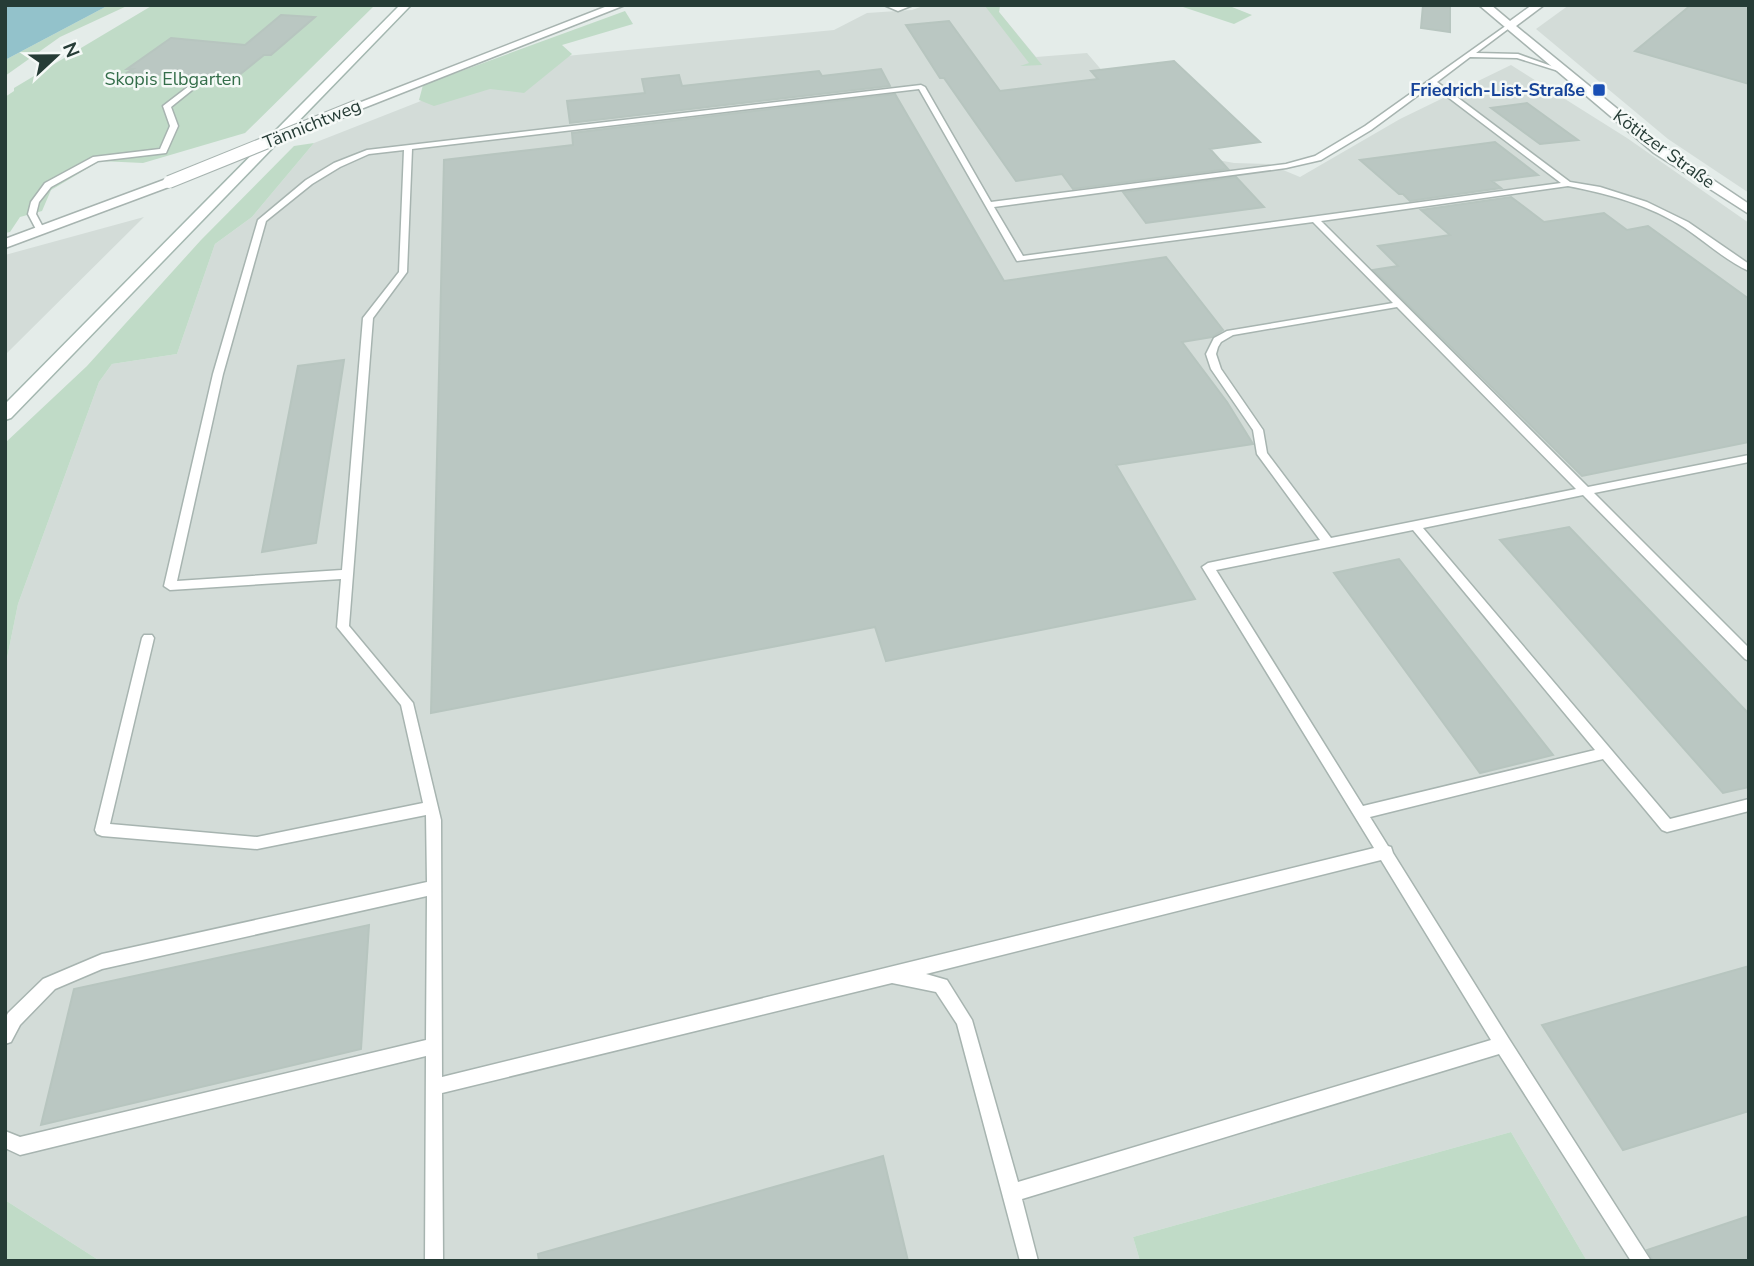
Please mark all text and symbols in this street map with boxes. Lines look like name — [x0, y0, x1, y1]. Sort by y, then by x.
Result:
north arrow — [21, 21, 91, 91]
text: N — [56, 39, 86, 61]
park label: Skopis Elbgarten — [104, 67, 242, 91]
place label: Friedrich-List-Straße — [1410, 78, 1585, 102]
marker: Friedrich-List-Straße — [1591, 82, 1607, 98]
street label: Tännichtweg — [259, 93, 365, 155]
street label: Kötitzer Straße — [1608, 104, 1720, 194]

